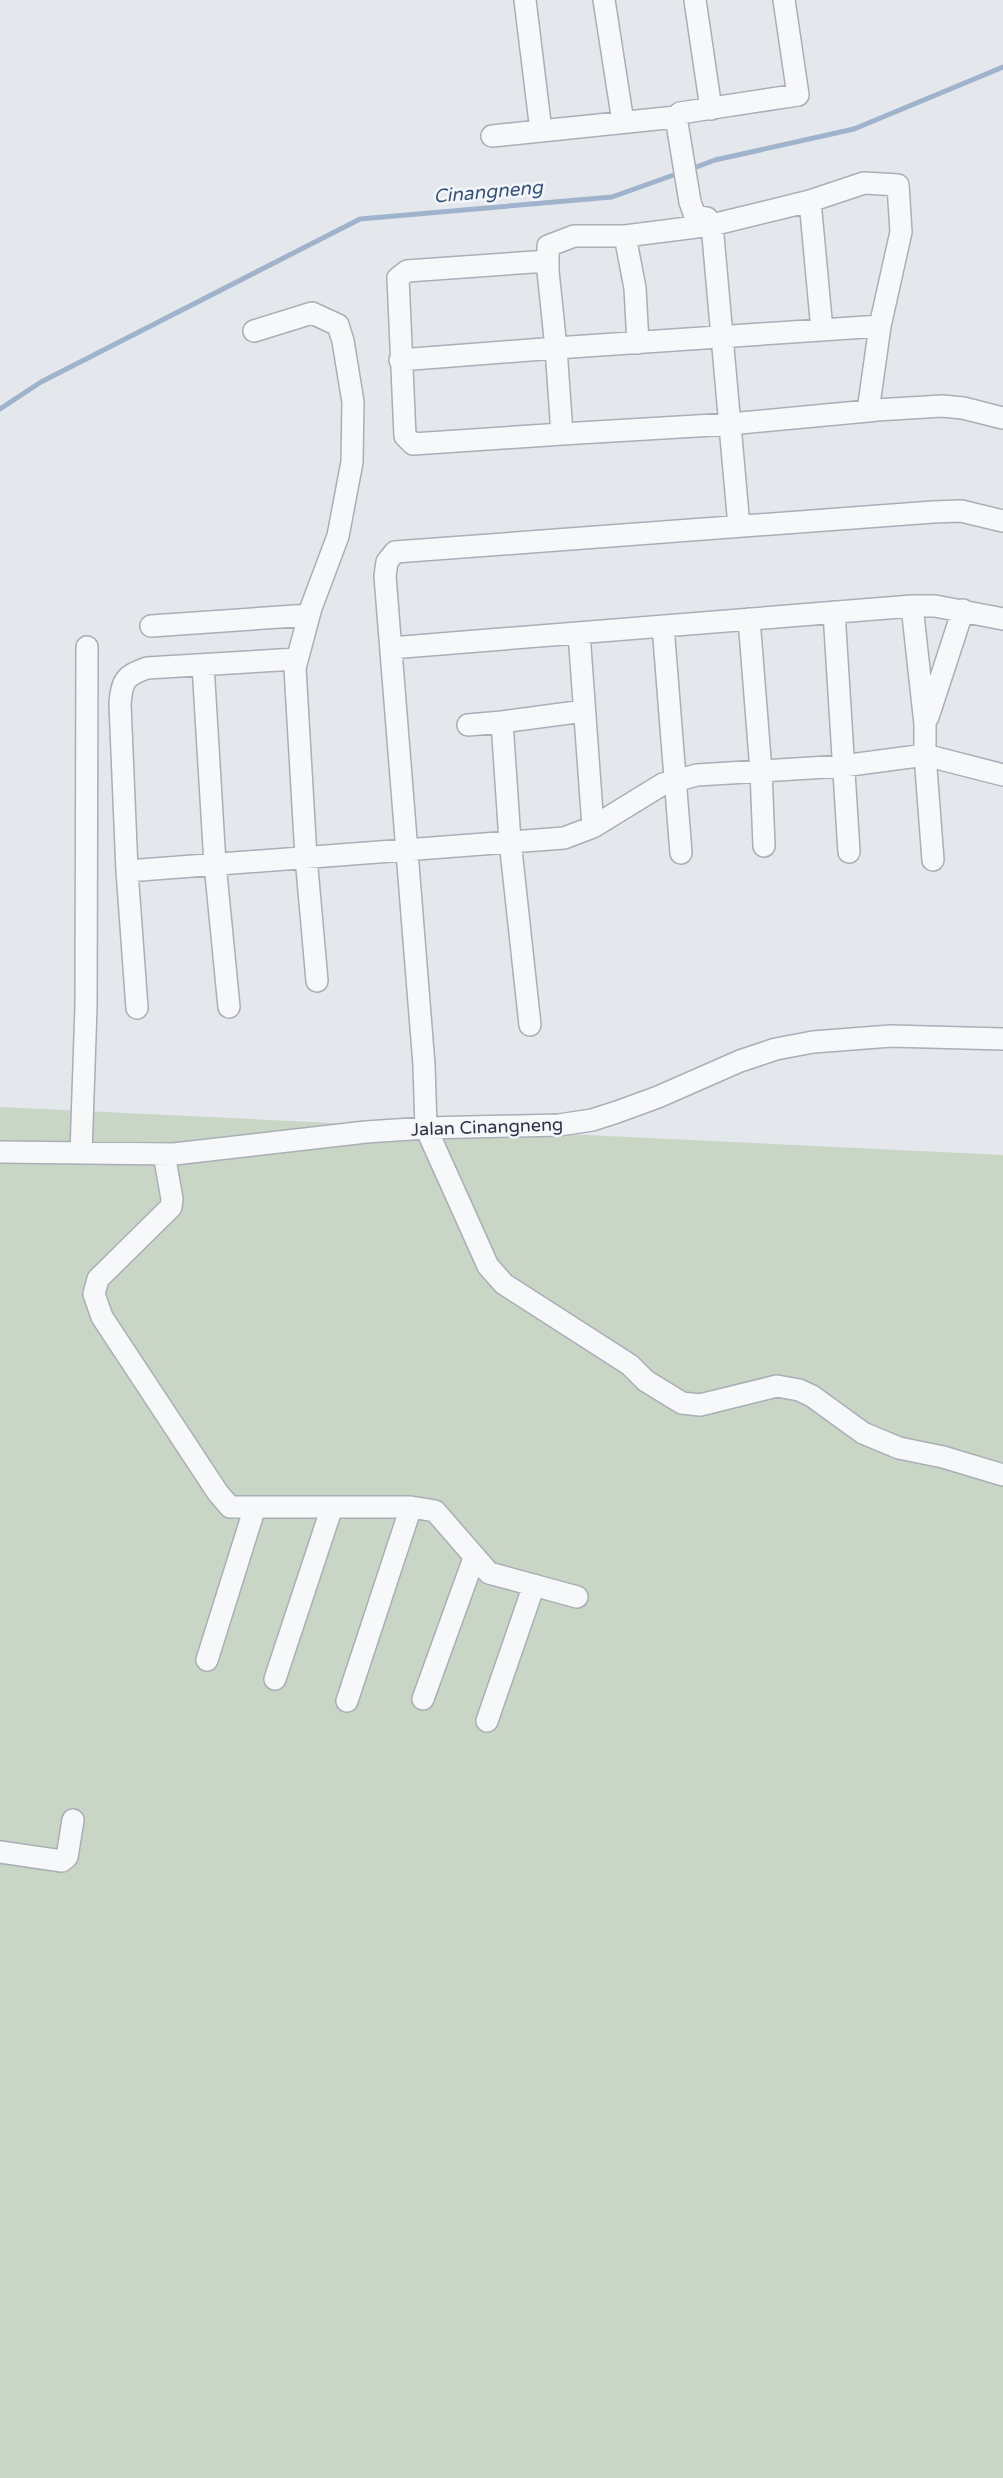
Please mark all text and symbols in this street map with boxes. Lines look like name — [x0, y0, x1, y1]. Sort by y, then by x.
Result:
water label: Cinangneng — [432, 176, 545, 208]
street label: Jalan Cinangneng — [410, 1113, 564, 1141]

